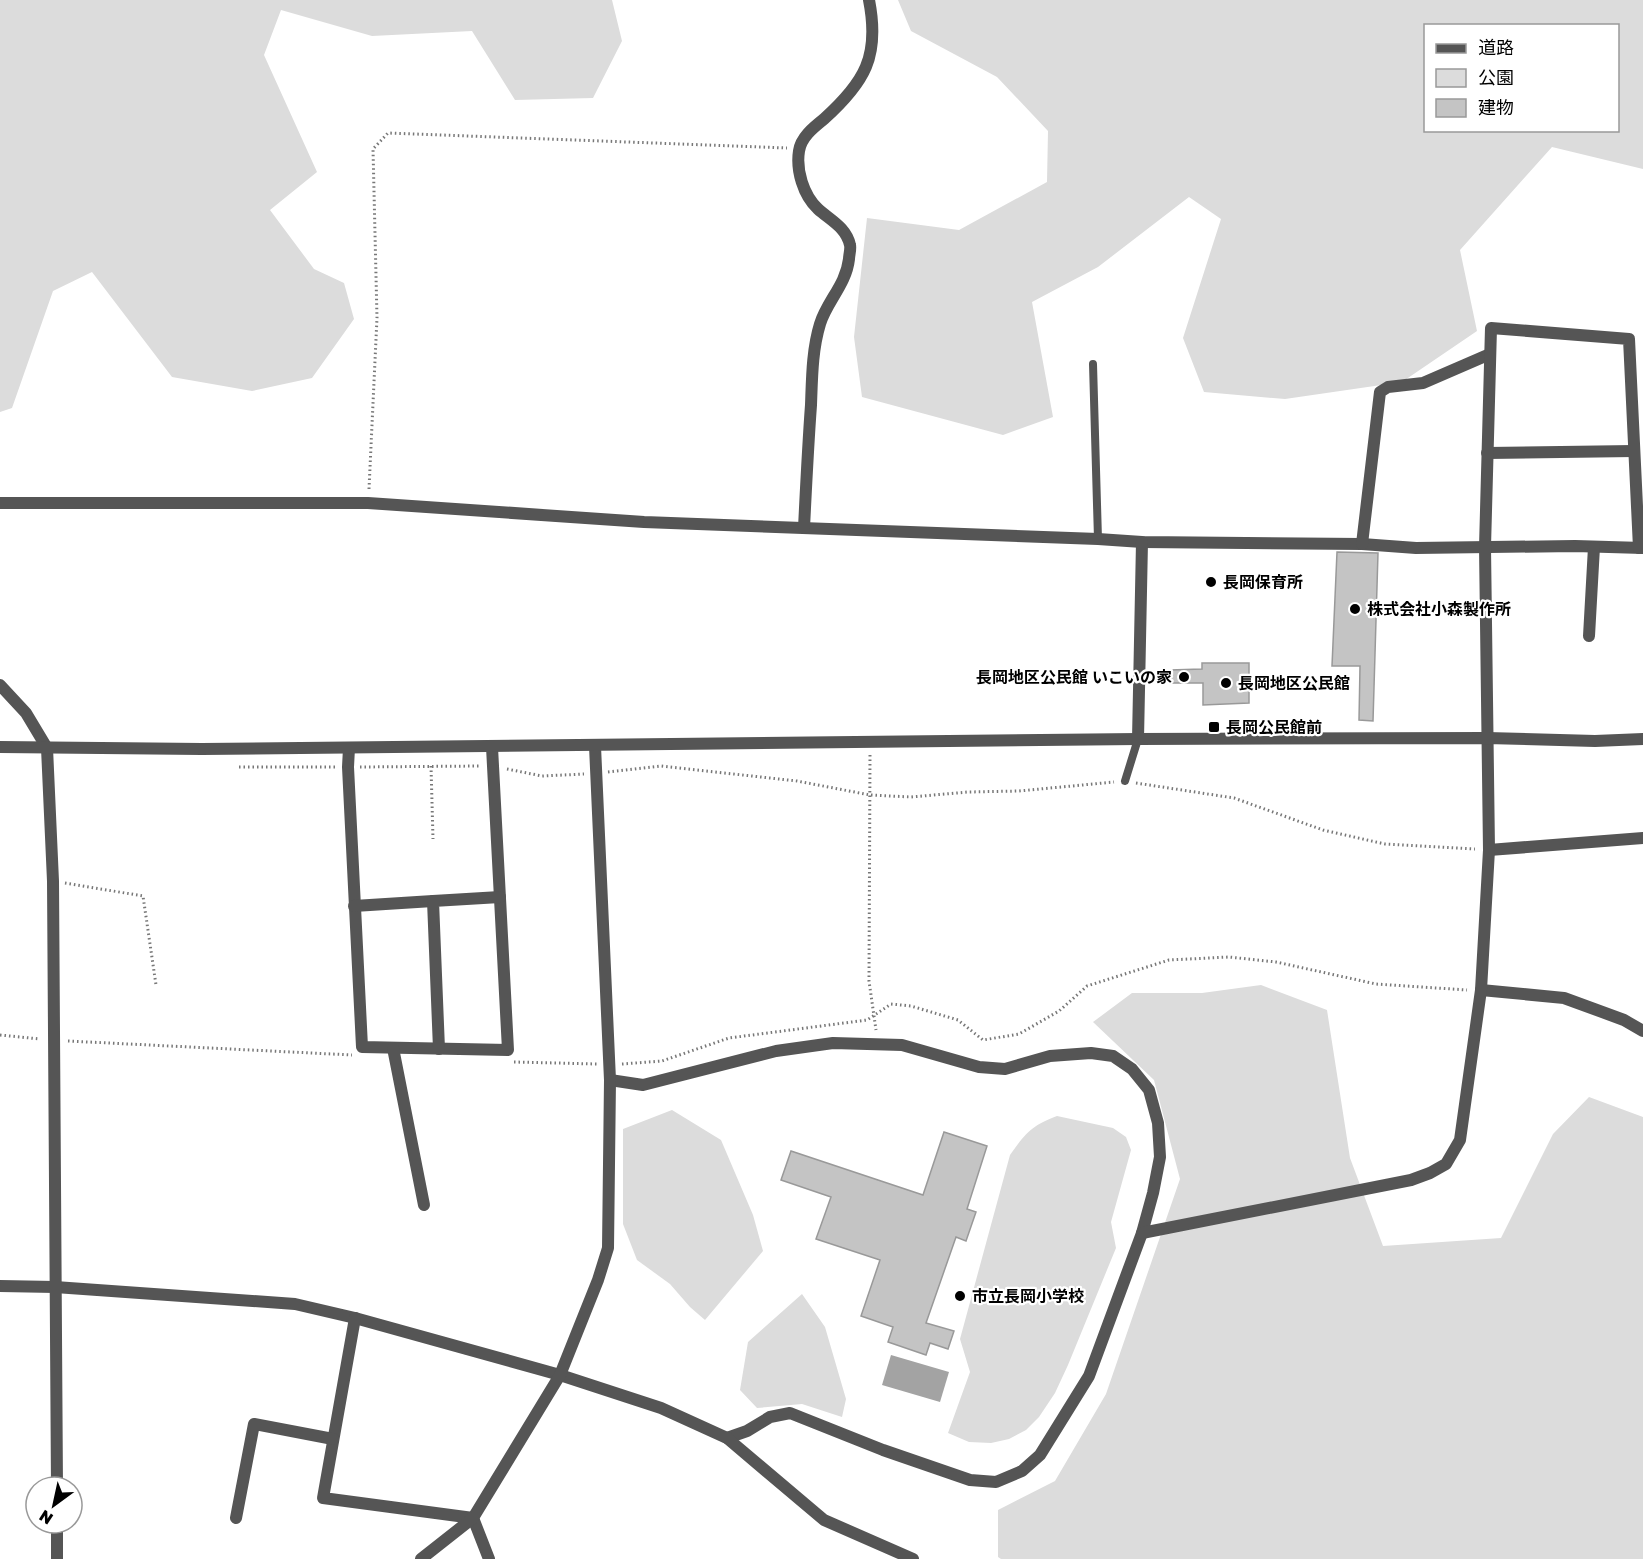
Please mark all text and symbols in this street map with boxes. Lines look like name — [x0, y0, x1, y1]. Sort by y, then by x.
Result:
legend — [1424, 24, 1619, 132]
text: 道路 — [1478, 36, 1514, 58]
text: 公園 — [1478, 66, 1514, 88]
text: 建物 — [1478, 96, 1514, 118]
place label: 長岡保育所 — [1223, 572, 1303, 592]
marker: 長岡保育所 — [1204, 575, 1218, 589]
place label: 株式会社小森製作所 — [1367, 599, 1511, 619]
marker: 株式会社小森製作所 — [1348, 602, 1362, 616]
place label: 長岡地区公民館 いこいの家 — [976, 667, 1172, 687]
marker: 長岡地区公民館 いこいの家 — [1177, 670, 1191, 684]
place label: 長岡地区公民館 — [1238, 673, 1350, 693]
marker: 長岡地区公民館 — [1219, 676, 1233, 690]
place label: 長岡公民館前 — [1226, 717, 1322, 737]
marker: 長岡公民館前 — [1207, 720, 1221, 734]
place label: 市立長岡小学校 — [972, 1286, 1084, 1306]
marker: 市立長岡小学校 — [953, 1289, 967, 1303]
north arrow — [24, 1475, 84, 1535]
text: N — [35, 1506, 56, 1529]

